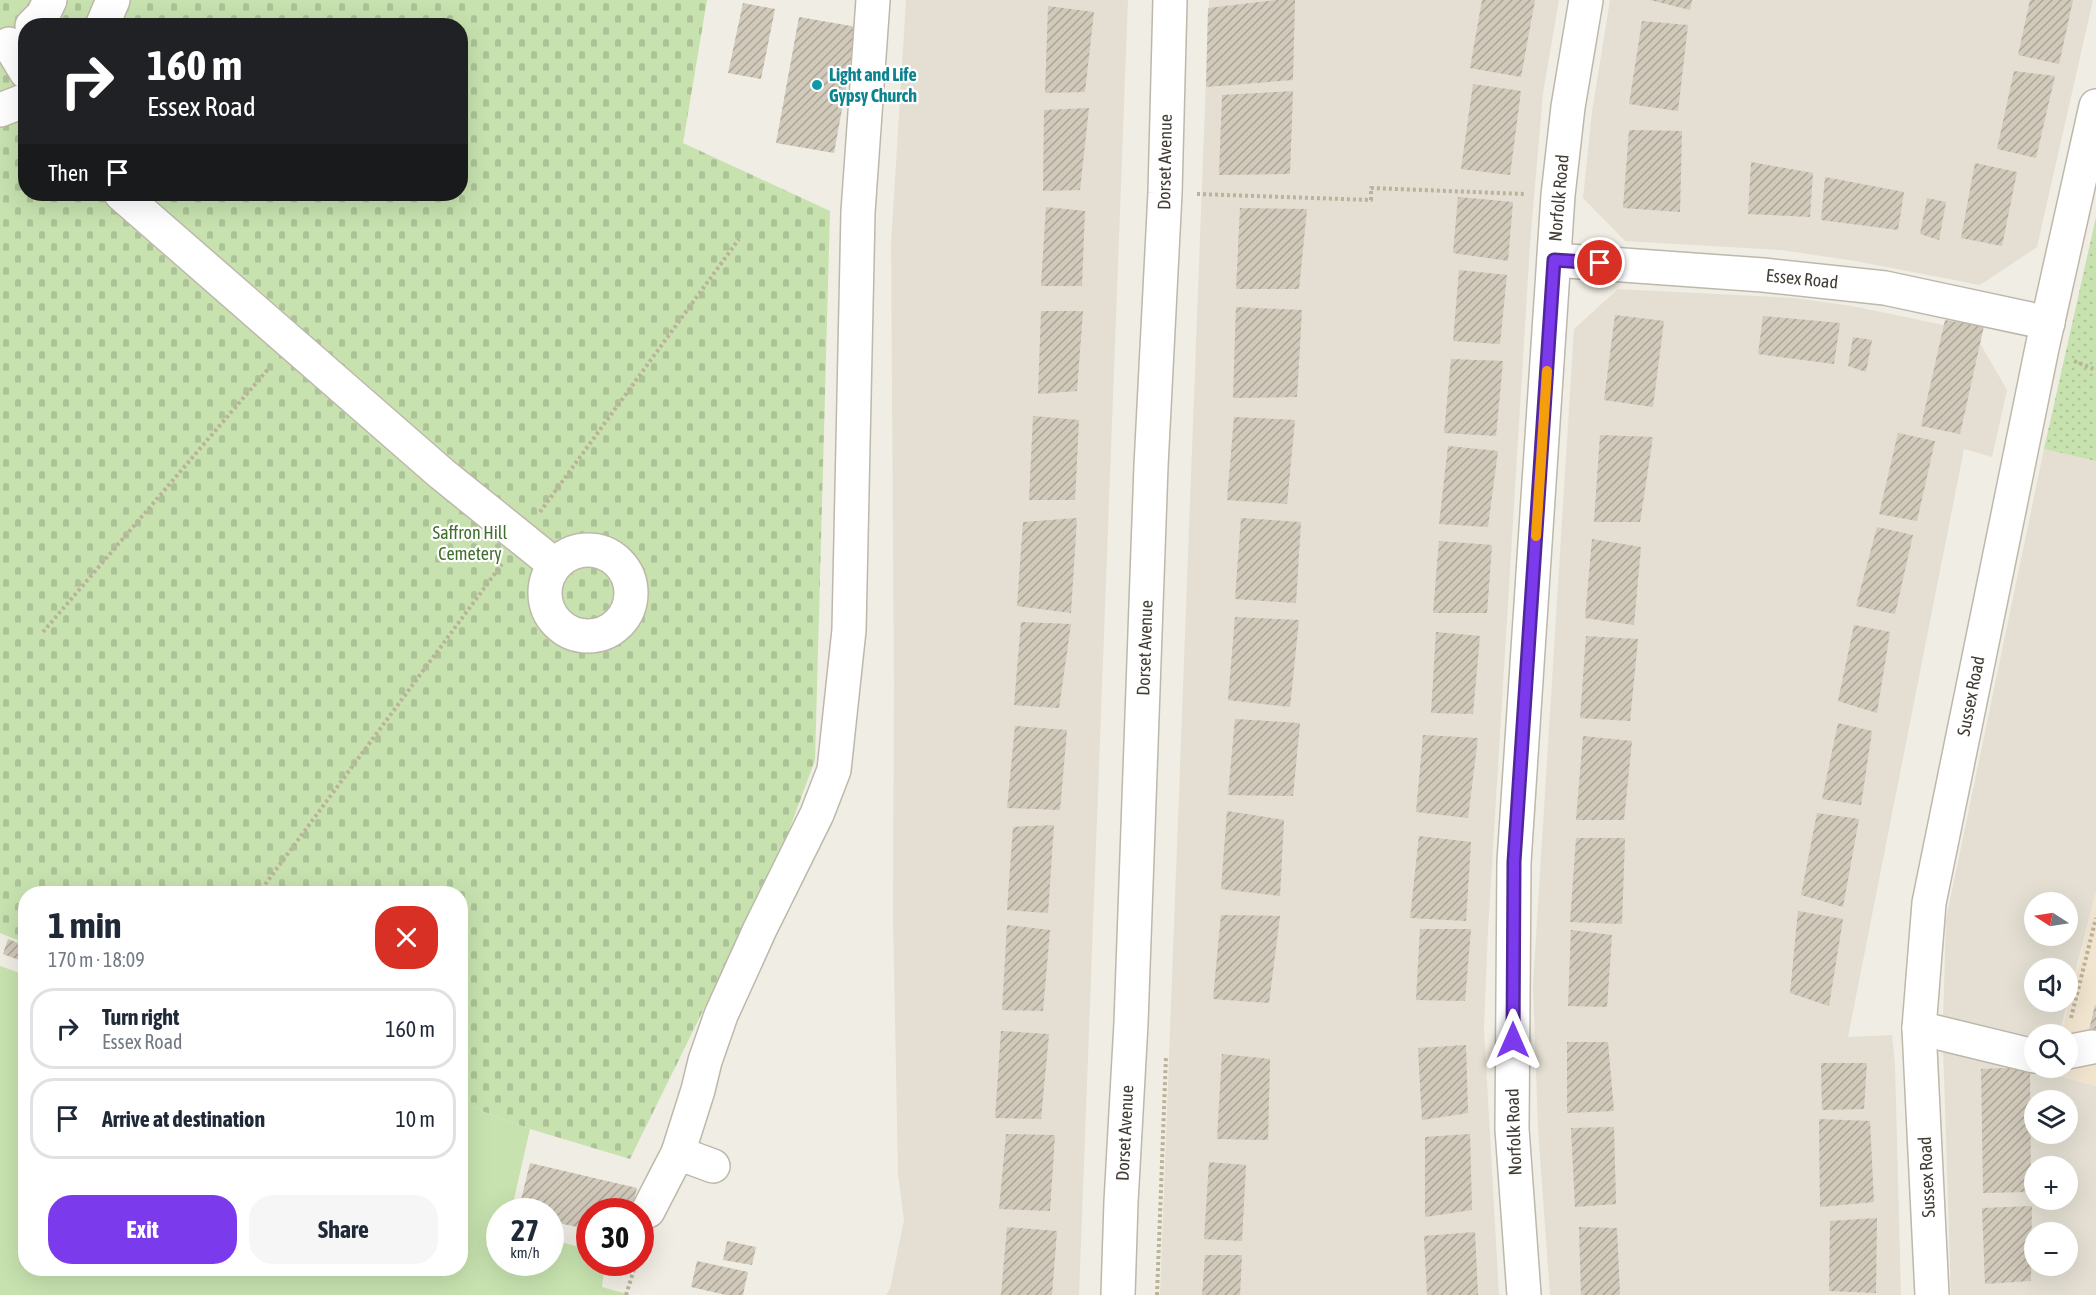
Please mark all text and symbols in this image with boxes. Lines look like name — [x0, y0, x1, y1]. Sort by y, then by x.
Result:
text: 160 m — [147, 41, 242, 89]
icon: right — [48, 42, 126, 120]
place label: Light and Life Gypsy Church — [829, 64, 917, 106]
marker: Light and Life Gypsy Church — [810, 78, 824, 92]
text: Essex Road — [147, 91, 256, 122]
street label: Dorset Avenue — [1153, 114, 1176, 210]
street label: Norfolk Road — [1544, 154, 1573, 242]
icon: arrive — [101, 156, 134, 189]
text: Then — [48, 160, 89, 186]
pin — [1574, 237, 1625, 288]
icon: arrive — [1583, 246, 1616, 279]
street label: Essex Road — [1765, 264, 1839, 293]
park label: Saffron Hill Cemetery — [433, 522, 508, 564]
street label: Dorset Avenue — [1132, 600, 1157, 696]
street label: Sussex Road — [1952, 654, 1989, 738]
north arrow — [2024, 892, 2078, 946]
map controls — [2024, 892, 2078, 1276]
text: 1 min — [48, 904, 122, 946]
button: close — [375, 906, 438, 969]
text: 170 m · 18:09 — [48, 948, 145, 971]
button: sound — [2024, 958, 2078, 1012]
text: Turn right — [102, 1004, 179, 1030]
position arrow — [1481, 1008, 1545, 1072]
icon: right — [51, 1012, 84, 1045]
text: 160 m — [385, 1016, 435, 1042]
button: search — [2024, 1024, 2078, 1078]
text: Essex Road — [102, 1030, 183, 1053]
street label: Dorset Avenue — [1112, 1085, 1137, 1181]
street label: Norfolk Road — [1501, 1088, 1526, 1176]
button: layers — [2024, 1090, 2078, 1144]
icon: arrive — [51, 1102, 84, 1135]
text: Arrive at destination — [102, 1106, 265, 1132]
text: 10 m — [395, 1106, 435, 1132]
street label: Sussex Road — [1914, 1136, 1939, 1218]
button: + — [2024, 1156, 2078, 1210]
button: Exit — [48, 1195, 237, 1264]
button: Share — [249, 1195, 438, 1264]
speed limit sign: 30 — [576, 1198, 654, 1276]
text: 27 — [511, 1213, 539, 1247]
button: − — [2024, 1222, 2078, 1276]
text: km/h — [510, 1244, 540, 1261]

